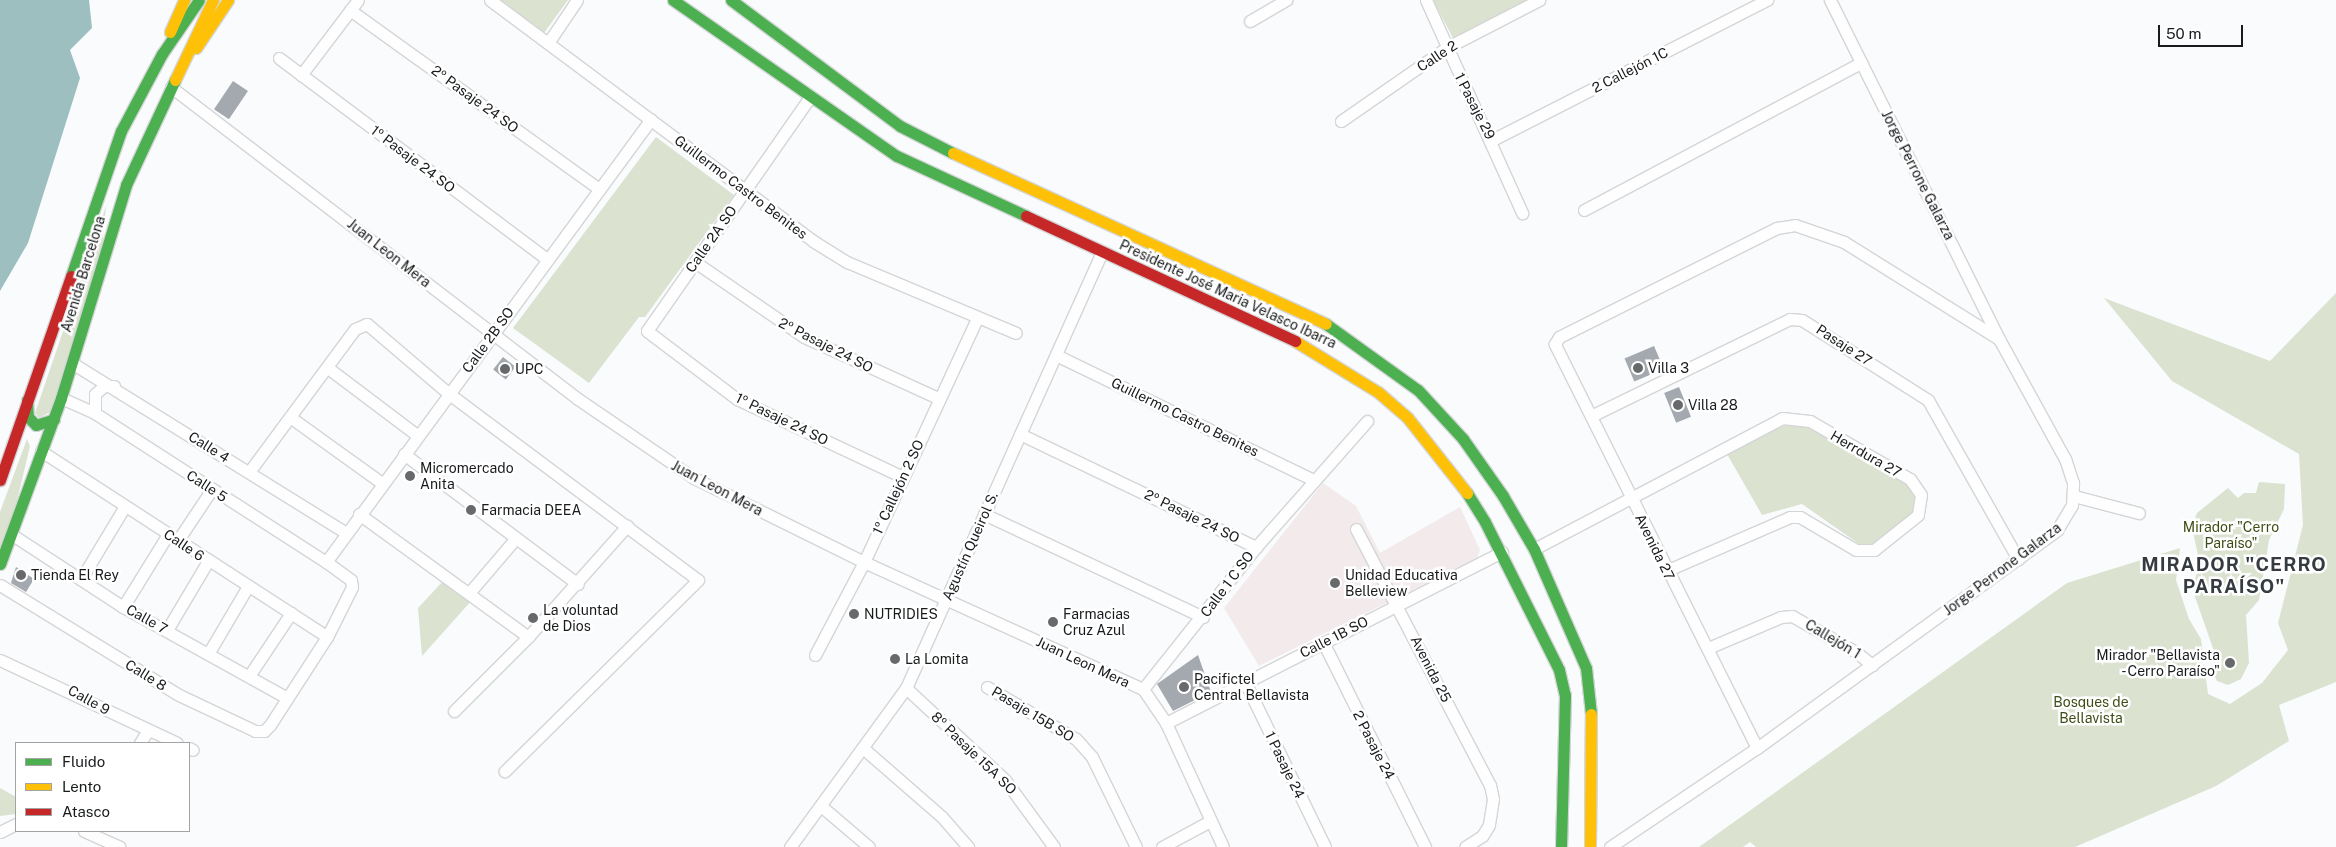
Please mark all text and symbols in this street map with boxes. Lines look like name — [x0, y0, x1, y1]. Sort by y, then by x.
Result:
scale bar — [2161, 15, 2246, 47]
text: 50 m — [2166, 25, 2201, 42]
street label: Calle 2 — [1414, 37, 1460, 75]
street label: 2 Callejón 1C — [1589, 44, 1671, 96]
street label: 2º Pasaje 24 SO — [428, 62, 522, 136]
street label: 1 Pasaje 29 — [1451, 70, 1499, 142]
street label: Jorge Perrone Galarza — [1878, 107, 1958, 243]
street label: 1º Pasaje 24 SO — [368, 122, 458, 196]
street label: Guillermo Castro Benites — [671, 131, 811, 243]
street label: Calle 2A SO — [682, 202, 740, 276]
street label: Avenida Barcelona — [57, 214, 109, 334]
street label: Juan Leon Mera — [344, 215, 434, 291]
street label: Presidente José Maria Velasco Ibarra — [1117, 236, 1339, 352]
street label: Calle 2B SO — [459, 304, 517, 376]
street label: 2º Pasaje 24 SO — [776, 314, 876, 376]
street label: Pasaje 27 — [1813, 321, 1875, 369]
place label: Villa 3 — [1648, 360, 1689, 376]
place label: UPC — [515, 361, 543, 377]
marker: Villa 3 — [1632, 362, 1644, 374]
marker: UPC — [499, 363, 511, 375]
street label: Guillermo Castro Benites — [1108, 374, 1262, 460]
street label: 1º Pasaje 24 SO — [733, 389, 831, 449]
place label: Villa 28 — [1688, 397, 1738, 413]
marker: Villa 28 — [1672, 399, 1684, 411]
street label: Herrdura 27 — [1828, 427, 1904, 481]
street label: Calle 4 — [185, 428, 233, 466]
street label: 1º Callejón 2 SO — [869, 437, 927, 537]
street label: Juan Leon Mera — [668, 457, 766, 519]
place label: Micromercado Anita — [420, 460, 514, 492]
street label: Calle 5 — [183, 467, 231, 505]
marker: Micromercado Anita — [404, 470, 416, 482]
street label: 2º Pasaje 24 SO — [1142, 486, 1242, 546]
street label: Agustín Queirol S. — [939, 489, 1001, 603]
place label: Farmacia DEEA — [481, 502, 581, 518]
marker: Farmacia DEEA — [465, 504, 477, 516]
street label: Avenida 27 — [1632, 511, 1678, 583]
street label: Jorge Perrone Galarza — [1940, 519, 2064, 619]
park label: Mirador "Cerro Paraíso" — [2183, 519, 2279, 552]
street label: Calle 6 — [161, 525, 207, 565]
street label: Calle 1 C SO — [1197, 548, 1257, 620]
district label: MIRADOR "CERRO PARAÍSO" — [2139, 554, 2329, 598]
place label: Tienda El Rey — [31, 567, 119, 583]
place label: Unidad Educativa Belleview — [1345, 567, 1458, 600]
marker: Tienda El Rey — [15, 569, 27, 581]
marker: Unidad Educativa Belleview — [1329, 577, 1341, 589]
street label: Calle 7 — [123, 601, 171, 637]
place label: La voluntad de Dios — [543, 602, 618, 634]
place label: NUTRIDIES — [864, 606, 938, 622]
place label: Farmacias Cruz Azul — [1063, 606, 1130, 638]
marker: NUTRIDIES — [848, 608, 860, 620]
marker: La voluntad de Dios — [527, 612, 539, 624]
street label: Calle 1B SO — [1297, 613, 1371, 661]
marker: Farmacias Cruz Azul — [1047, 616, 1059, 628]
street label: Callejón 1 — [1802, 616, 1864, 662]
street label: Juan Leon Mera — [1034, 633, 1132, 691]
street label: Avenida 25 — [1407, 633, 1455, 705]
place label: Mirador "Bellavista - Cerro Paraíso" — [2096, 647, 2220, 680]
place label: La Lomita — [905, 651, 968, 667]
marker: La Lomita — [889, 653, 901, 665]
street label: Calle 8 — [122, 656, 170, 694]
marker: Mirador "Bellavista - Cerro Paraíso" — [2224, 657, 2236, 669]
place label: Pacifictel Central Bellavista — [1194, 671, 1309, 704]
marker: Pacifictel Central Bellavista — [1178, 681, 1190, 693]
street label: Calle 9 — [65, 682, 113, 718]
street label: Pasaje 15B SO — [989, 683, 1077, 745]
park label: Bosques de Bellavista — [2053, 694, 2129, 726]
street label: 8º Pasaje 15A SO — [928, 708, 1020, 798]
street label: 2 Pasaje 24 — [1349, 708, 1399, 782]
street label: 1 Pasaje 24 — [1262, 729, 1308, 801]
legend — [15, 742, 190, 832]
text: Fluido — [62, 753, 105, 770]
text: Lento — [62, 778, 101, 795]
text: Atasco — [62, 803, 110, 820]

